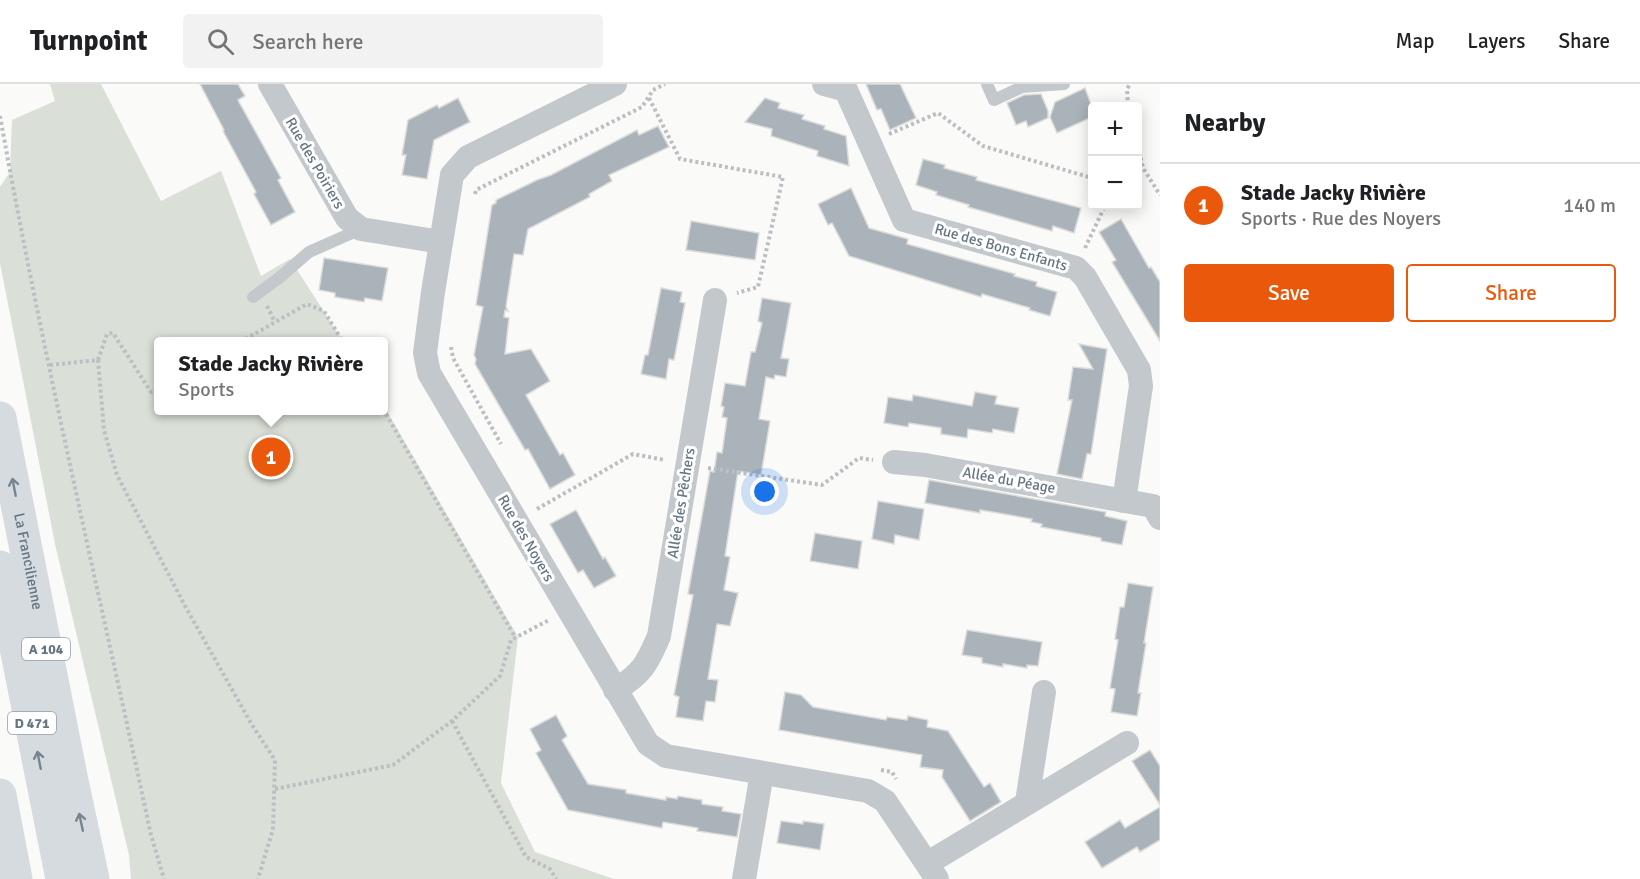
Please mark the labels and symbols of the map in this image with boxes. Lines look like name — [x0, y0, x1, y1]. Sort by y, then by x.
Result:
street label: Rue des Poiriers — [282, 114, 349, 212]
street label: Rue des Bons Enfants — [933, 219, 1070, 275]
pin: 1 — [252, 434, 290, 479]
street label: Allée des Pêchers — [663, 446, 699, 560]
street label: Allée du Péage — [961, 463, 1057, 497]
one-way arrow — [8, 477, 19, 497]
your location — [750, 477, 779, 506]
street label: Rue des Noyers — [494, 491, 558, 585]
street label: La Francilienne — [10, 511, 47, 611]
road number: A 104 — [22, 638, 70, 660]
road number: D 471 — [8, 712, 56, 734]
one-way arrow — [33, 750, 44, 770]
one-way arrow — [75, 813, 86, 832]

